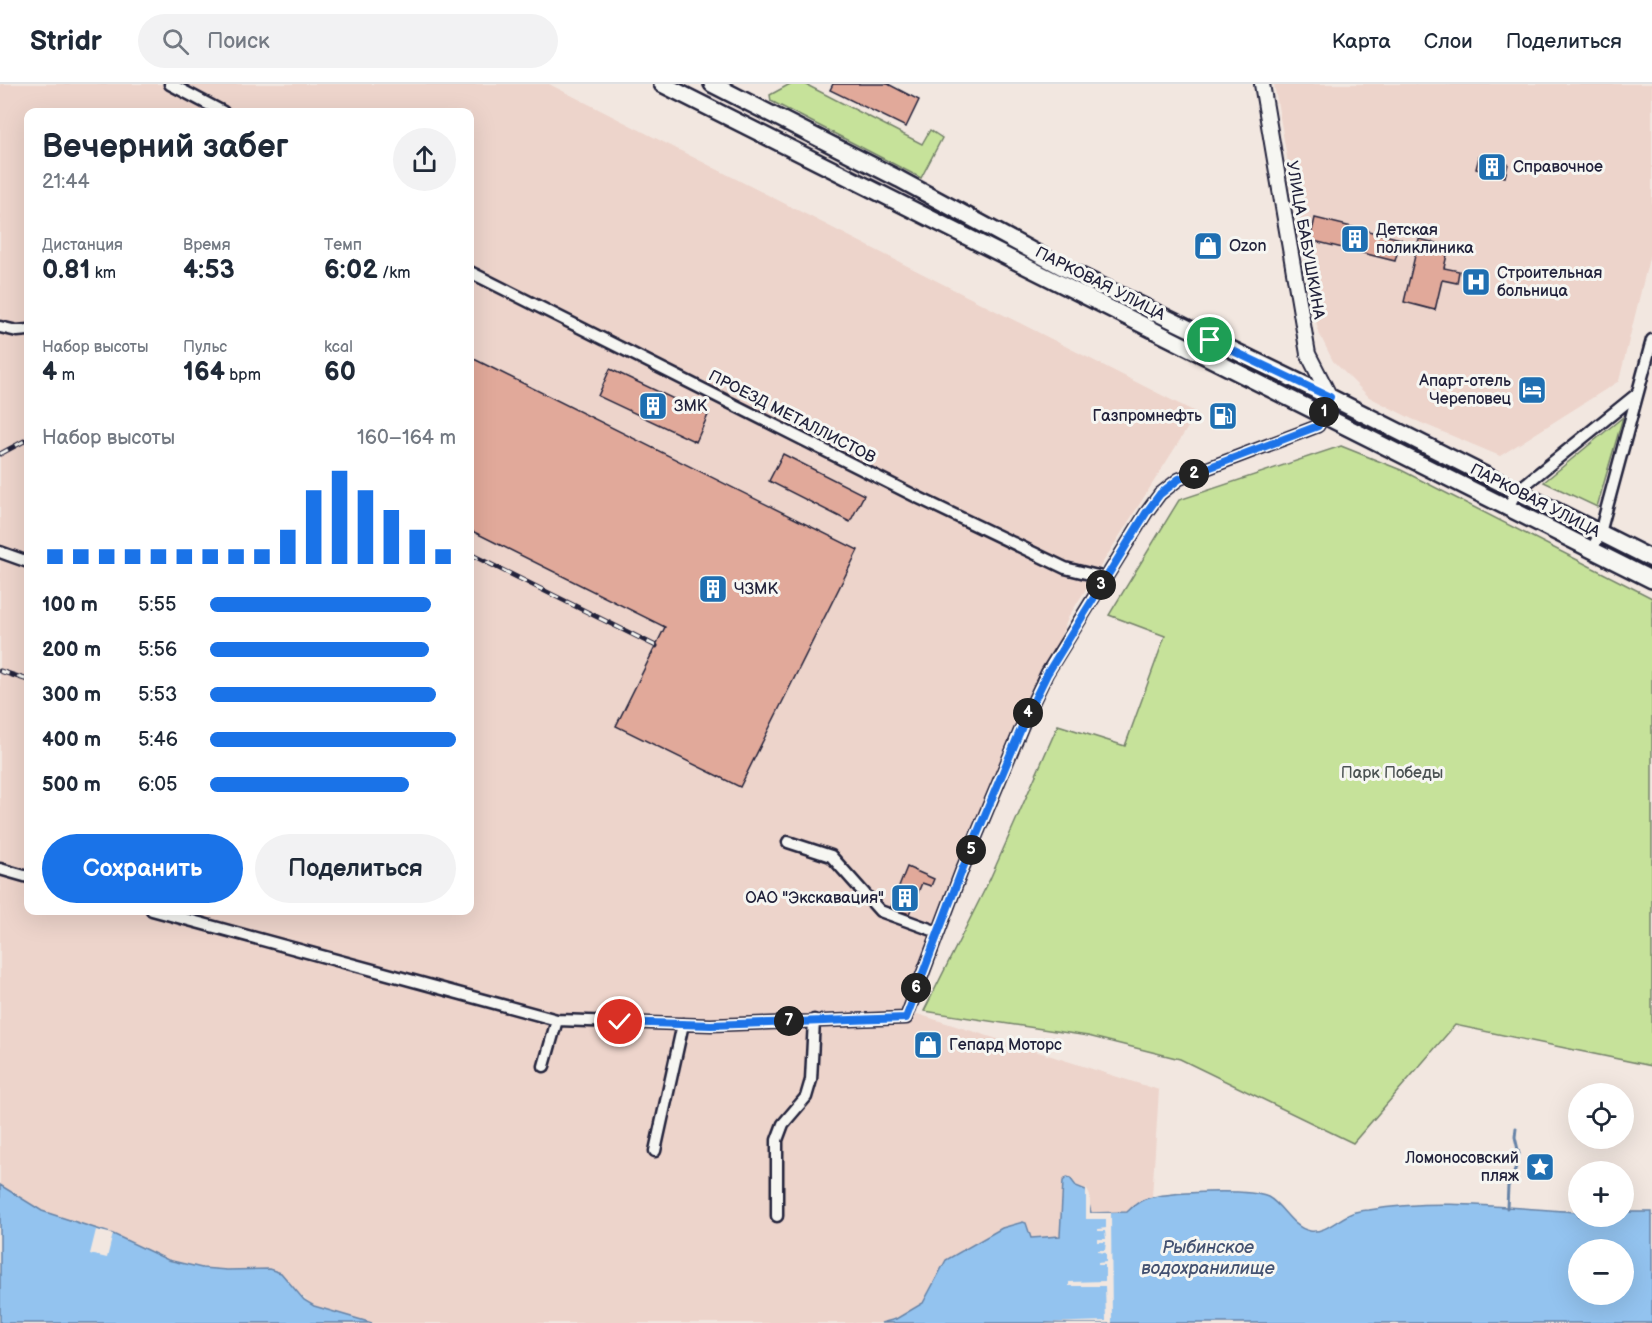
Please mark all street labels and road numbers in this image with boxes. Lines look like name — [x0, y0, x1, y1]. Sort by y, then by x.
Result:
street label: УЛИЦА БАБУШКИНА — [1282, 159, 1328, 321]
street label: ПАРКОВАЯ УЛИЦА — [1032, 243, 1168, 325]
street label: ПРОЕЗД МЕТАЛЛИСТОВ — [705, 367, 879, 467]
street label: ПАРКОВАЯ УЛИЦА — [1467, 460, 1603, 542]

